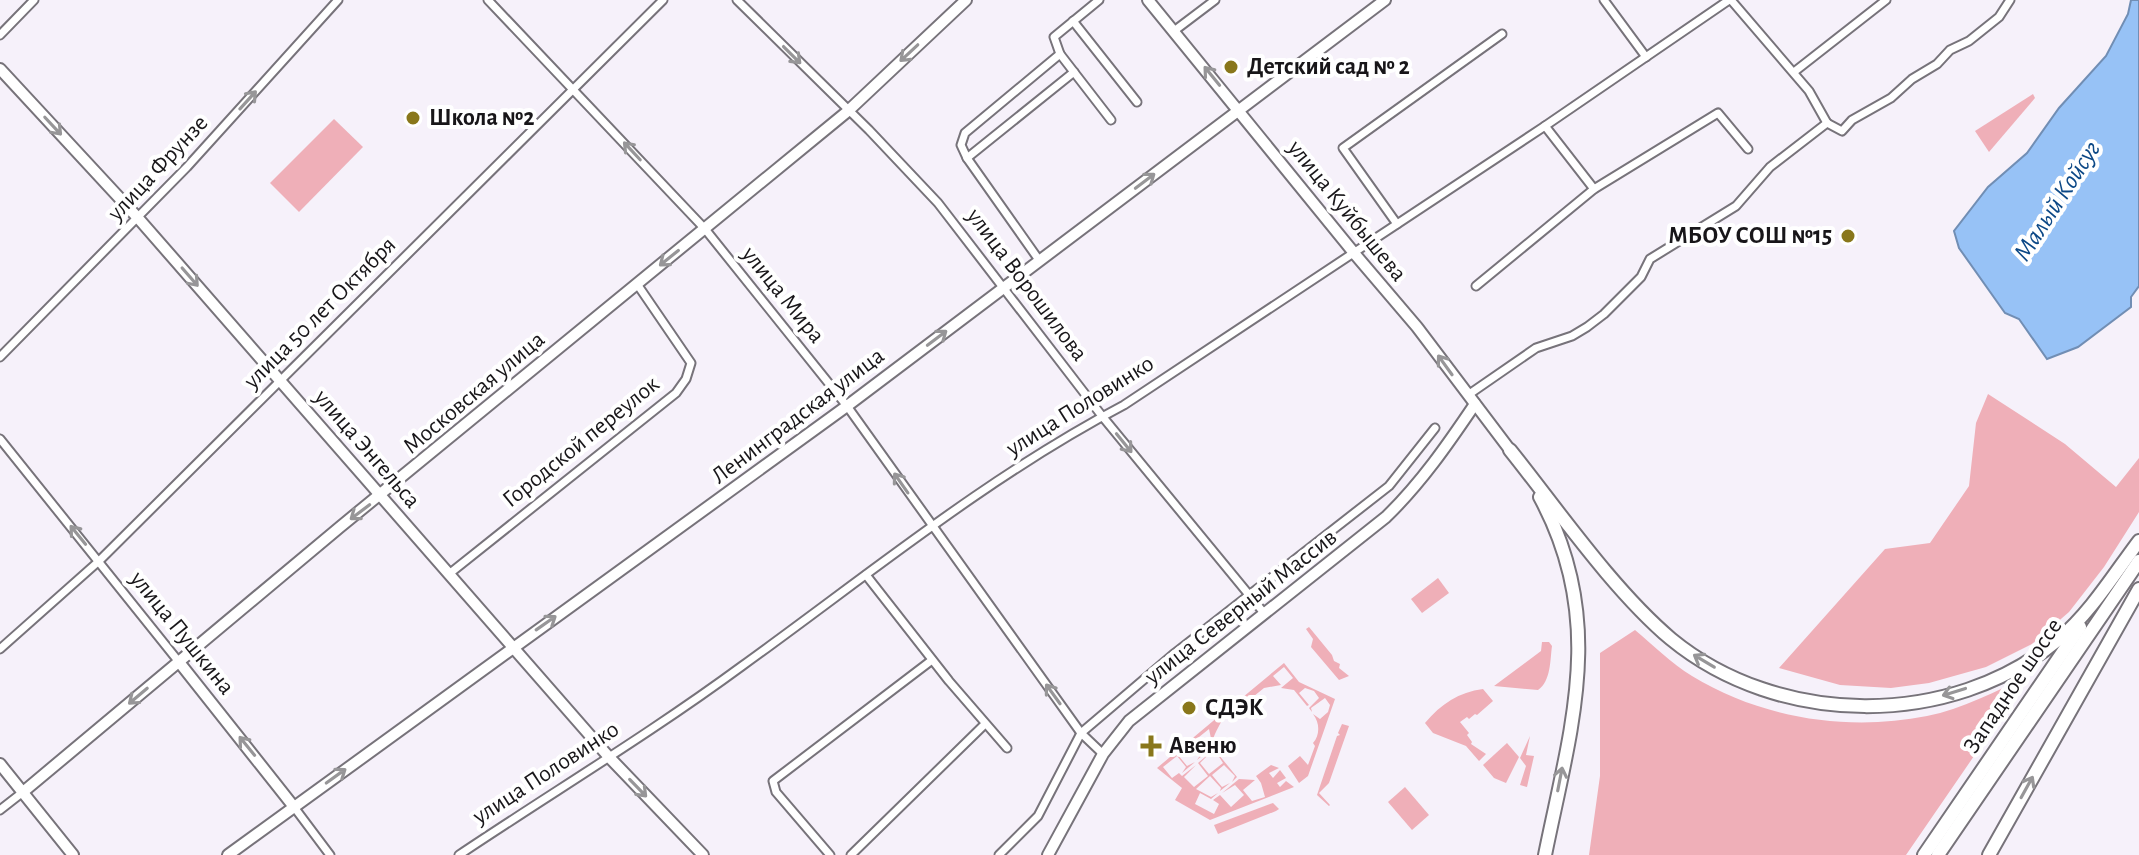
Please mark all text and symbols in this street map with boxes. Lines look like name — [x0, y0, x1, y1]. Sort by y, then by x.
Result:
one-way arrow — [899, 44, 919, 63]
one-way arrow — [782, 45, 801, 64]
place label: Детский сад № 2 — [1247, 55, 1410, 79]
marker: Детский сад № 2 — [1222, 58, 1240, 76]
one-way arrow — [1203, 66, 1220, 87]
one-way arrow — [239, 90, 257, 110]
place label: Школа №2 — [429, 106, 535, 130]
marker: Школа №2 — [404, 109, 422, 127]
street label: улица Фрунзе — [103, 111, 213, 226]
one-way arrow — [43, 116, 62, 136]
street label: улица Куйбышева — [1282, 135, 1411, 286]
water label: Малый Койсуг — [2009, 137, 2105, 265]
one-way arrow — [622, 141, 641, 161]
one-way arrow — [1133, 173, 1155, 190]
street label: улица Ворошилова — [962, 204, 1092, 366]
place label: МБОУ СОШ №15 — [1668, 224, 1832, 248]
marker: МБОУ СОШ №15 — [1839, 227, 1857, 245]
street label: улица 50 лет Октября — [239, 232, 401, 394]
street label: улица Мира — [736, 241, 829, 348]
one-way arrow — [659, 250, 680, 267]
one-way arrow — [180, 267, 198, 287]
street label: Московская улица — [399, 327, 549, 459]
one-way arrow — [926, 329, 947, 346]
street label: Ленинградская улица — [707, 343, 889, 488]
street label: улица Половинко — [1001, 351, 1158, 461]
one-way arrow — [1437, 355, 1454, 377]
street label: Городской переулок — [498, 372, 664, 512]
street label: улица Энгельса — [309, 384, 425, 513]
one-way arrow — [1115, 433, 1133, 454]
one-way arrow — [893, 473, 909, 495]
one-way arrow — [349, 503, 371, 520]
street label: улица Северный Массив — [1140, 525, 1341, 690]
one-way arrow — [69, 526, 87, 546]
street label: улица Пушкина — [125, 566, 239, 699]
street label: Западное шоссе — [1959, 614, 2067, 758]
one-way arrow — [535, 615, 557, 631]
one-way arrow — [1693, 653, 1716, 669]
one-way arrow — [1045, 684, 1062, 705]
one-way arrow — [1941, 685, 1967, 700]
one-way arrow — [128, 687, 149, 705]
place label: СДЭК — [1205, 696, 1264, 720]
marker: СДЭК — [1180, 699, 1198, 717]
street label: улица Половинко — [468, 717, 623, 830]
place label: Авеню — [1169, 734, 1236, 758]
marker: Авеню — [1140, 735, 1162, 757]
one-way arrow — [238, 736, 256, 756]
one-way arrow — [1553, 766, 1568, 792]
one-way arrow — [325, 768, 346, 785]
one-way arrow — [2020, 776, 2036, 799]
one-way arrow — [628, 778, 647, 797]

